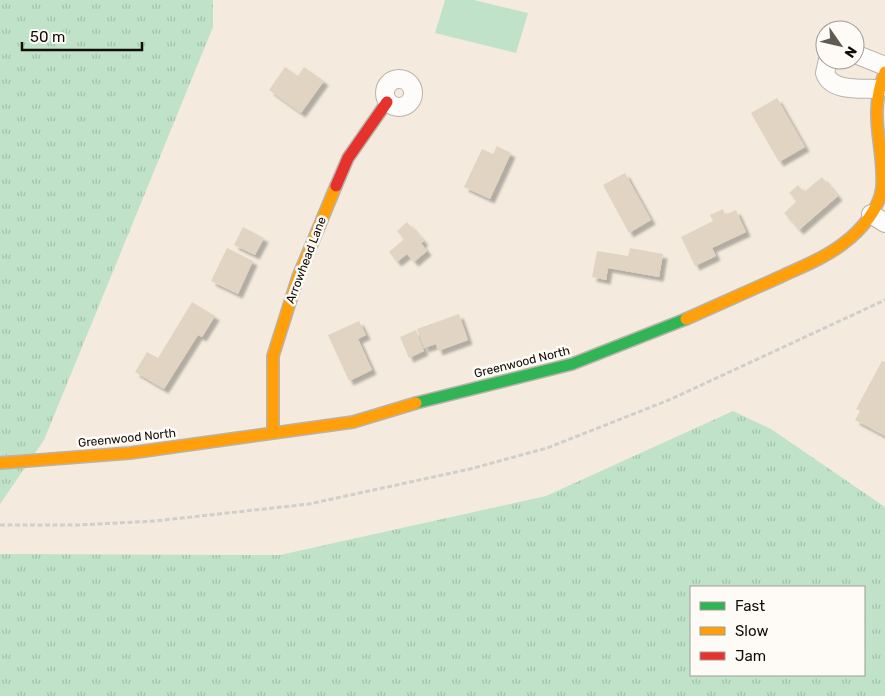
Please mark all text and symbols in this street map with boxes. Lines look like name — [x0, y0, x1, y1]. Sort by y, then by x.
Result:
scale bar — [22, 20, 142, 52]
north arrow — [815, 20, 865, 70]
text: 50 m — [30, 28, 65, 46]
text: N — [840, 43, 860, 61]
street label: Arrowhead Lane — [283, 215, 329, 305]
street label: Greenwood North — [473, 343, 571, 381]
street label: Greenwood North — [77, 426, 177, 450]
legend — [690, 586, 865, 676]
text: Fast — [735, 597, 765, 615]
text: Slow — [735, 622, 768, 640]
text: Jam — [735, 647, 766, 665]

